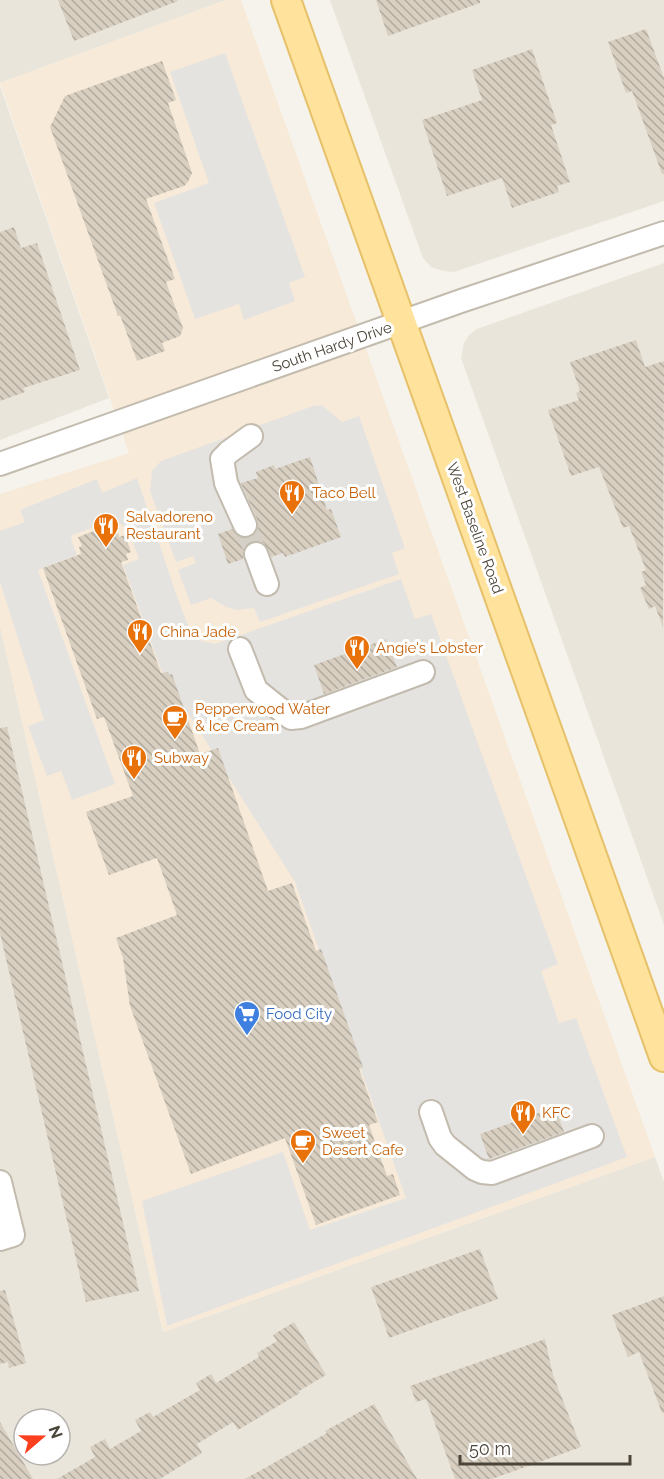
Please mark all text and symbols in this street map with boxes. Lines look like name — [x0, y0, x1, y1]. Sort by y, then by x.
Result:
street label: South Hardy Drive — [270, 318, 394, 376]
street label: West Baseline Road — [443, 460, 507, 596]
restaurant icon: Taco Bell — [277, 478, 307, 516]
place label: Taco Bell — [312, 484, 377, 502]
place label: Salvadoreno Restaurant — [126, 508, 213, 543]
restaurant icon: Salvadoreno Restaurant — [91, 511, 121, 549]
restaurant icon: China Jade — [125, 617, 155, 655]
place label: China Jade — [160, 623, 236, 641]
restaurant icon: Angie's Lobster — [342, 633, 372, 671]
place label: Angie's Lobster — [376, 639, 484, 657]
place label: Pepperwood Water & Ice Cream — [195, 700, 331, 735]
cafe icon: Pepperwood Water & Ice Cream — [160, 703, 190, 741]
restaurant icon: Subway — [119, 743, 149, 781]
place label: Subway — [154, 749, 209, 767]
supermarket icon: Food City — [232, 999, 262, 1037]
place label: Food City — [266, 1005, 332, 1023]
restaurant icon: KFC — [508, 1098, 538, 1136]
place label: KFC — [542, 1104, 571, 1122]
place label: Sweet Desert Cafe — [322, 1124, 404, 1159]
cafe icon: Sweet Desert Cafe — [288, 1127, 318, 1165]
north arrow — [12, 1407, 72, 1467]
text: N — [45, 1423, 67, 1441]
scale bar — [460, 1428, 630, 1466]
text: 50 m — [469, 1438, 511, 1459]

